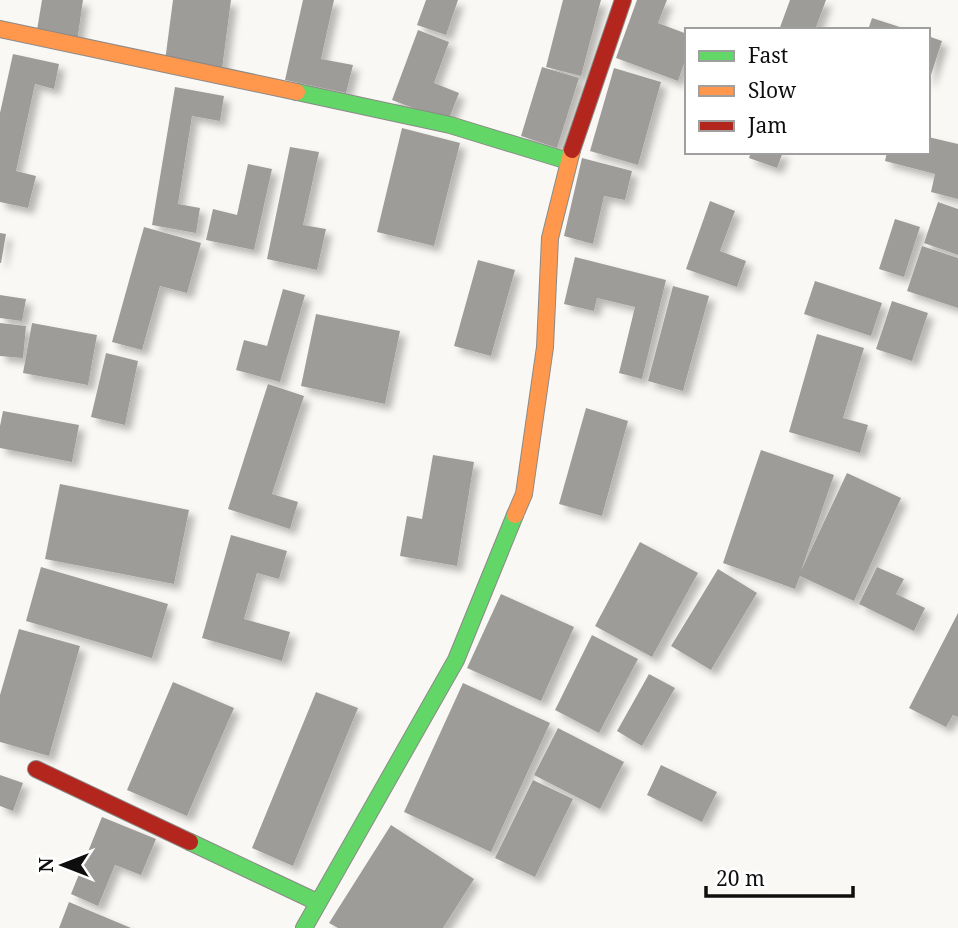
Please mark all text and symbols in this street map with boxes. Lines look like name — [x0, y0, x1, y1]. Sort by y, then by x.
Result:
legend — [685, 28, 930, 154]
text: Fast — [748, 41, 788, 69]
text: Slow — [748, 76, 797, 104]
text: Jam — [747, 111, 787, 139]
north arrow — [28, 830, 98, 900]
scale bar — [706, 855, 853, 899]
text: N — [33, 857, 59, 872]
text: 20 m — [716, 864, 765, 892]

